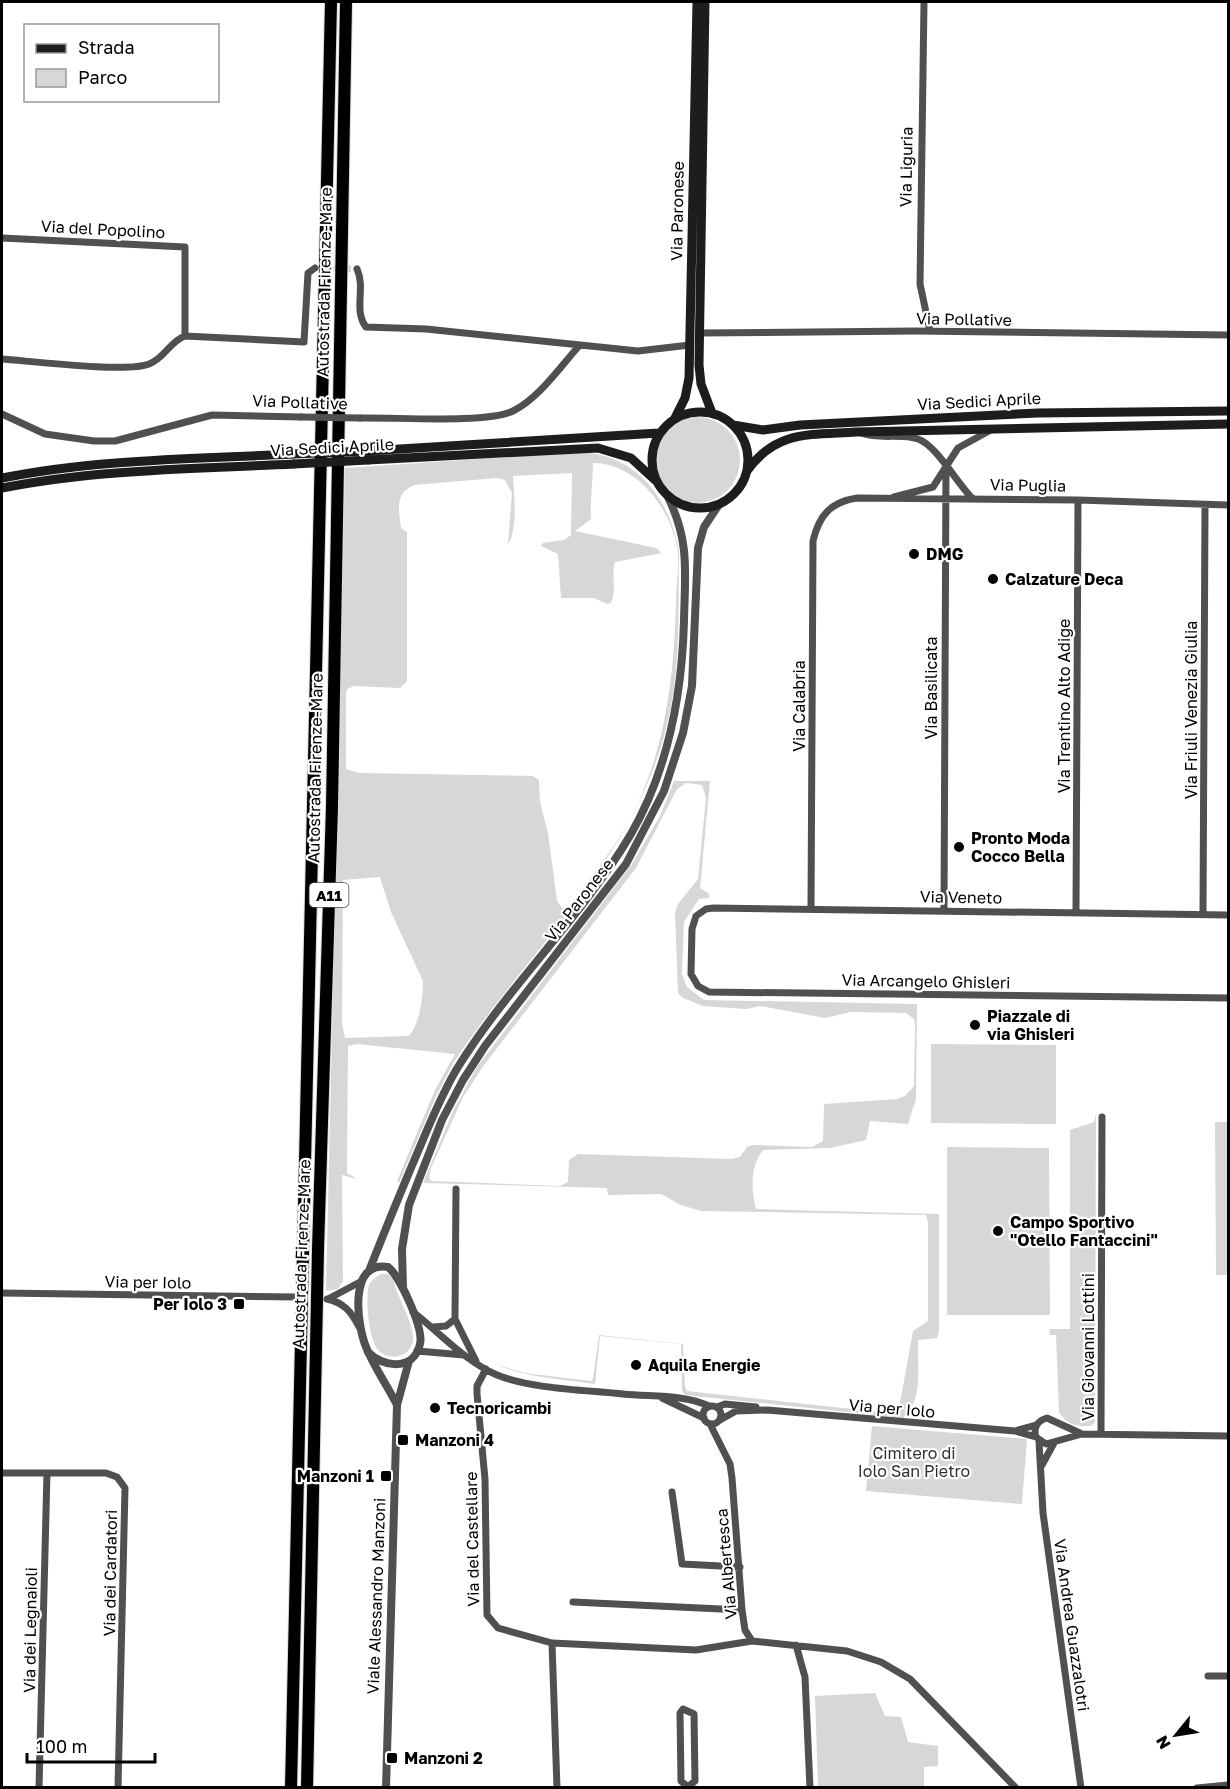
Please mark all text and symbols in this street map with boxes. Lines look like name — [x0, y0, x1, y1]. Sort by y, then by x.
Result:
legend — [24, 24, 219, 102]
text: Strada — [78, 36, 135, 58]
text: Parco — [78, 66, 127, 88]
street label: Via Liguria — [895, 127, 917, 207]
street label: Via Paronese — [666, 161, 688, 261]
street label: Autostrada Firenze-Mare — [312, 187, 336, 377]
street label: Via del Popolino — [40, 216, 166, 242]
street label: Via Pollative — [916, 308, 1012, 330]
street label: Via Sedici Aprile — [917, 388, 1041, 414]
street label: Via Pollative — [252, 390, 348, 414]
street label: Via Sedici Aprile — [270, 434, 394, 460]
street label: Via Puglia — [990, 474, 1066, 496]
place label: DMG — [926, 544, 964, 564]
marker: DMG — [907, 547, 921, 561]
place label: Calzature Deca — [1005, 569, 1123, 589]
marker: Calzature Deca — [986, 572, 1000, 586]
street label: Via Trentino Alto Adige — [1054, 619, 1074, 793]
street label: Via Friuli Venezia Giulia — [1181, 621, 1201, 799]
street label: Via Basilicata — [921, 636, 941, 740]
street label: Via Calabria — [789, 660, 809, 752]
street label: Autostrada Firenze-Mare — [303, 673, 327, 863]
place label: Pronto Moda Cocco Bella — [971, 828, 1070, 866]
marker: Pronto Moda Cocco Bella — [952, 840, 966, 854]
street label: Via Paronese — [540, 854, 618, 946]
road number: A11 — [310, 883, 348, 907]
street label: Via Veneto — [920, 886, 1002, 908]
street label: Via Arcangelo Ghisleri — [841, 970, 1011, 992]
place label: Piazzale di via Ghisleri — [987, 1006, 1074, 1044]
marker: Piazzale di via Ghisleri — [968, 1018, 982, 1032]
street label: Autostrada Firenze-Mare — [288, 1159, 314, 1349]
place label: Campo Sportivo "Otello Fantaccini" — [1010, 1212, 1158, 1250]
marker: Campo Sportivo "Otello Fantaccini" — [991, 1224, 1005, 1238]
street label: Via per Iolo — [105, 1271, 191, 1293]
street label: Via Giovanni Lottini — [1078, 1273, 1098, 1421]
place label: Per Iolo 3 — [153, 1294, 227, 1314]
marker: Per Iolo 3 — [232, 1297, 246, 1311]
place label: Aquila Energie — [648, 1355, 760, 1375]
marker: Aquila Energie — [629, 1358, 643, 1372]
street label: Via per Iolo — [848, 1394, 936, 1422]
place label: Tecnoricambi — [447, 1398, 551, 1418]
marker: Tecnoricambi — [428, 1401, 442, 1415]
place label: Manzoni 4 — [415, 1430, 494, 1450]
marker: Manzoni 4 — [396, 1433, 410, 1447]
park label: Cimitero di Iolo San Pietro — [858, 1443, 970, 1481]
place label: Manzoni 1 — [297, 1466, 374, 1486]
marker: Manzoni 1 — [379, 1469, 393, 1483]
street label: Via del Castellare — [461, 1471, 483, 1607]
street label: Viale Alessandro Manzoni — [363, 1497, 389, 1695]
street label: Via Albertesca — [711, 1508, 741, 1620]
street label: Via dei Cardatori — [99, 1509, 121, 1637]
street label: Via Andrea Guazzalotri — [1050, 1538, 1094, 1712]
street label: Via dei Legnaioli — [19, 1567, 41, 1693]
north arrow — [1146, 1705, 1206, 1765]
scale bar — [27, 1726, 154, 1764]
text: N — [1151, 1732, 1175, 1753]
text: 100 m — [36, 1735, 87, 1757]
place label: Manzoni 2 — [404, 1748, 483, 1768]
marker: Manzoni 2 — [385, 1751, 399, 1765]

